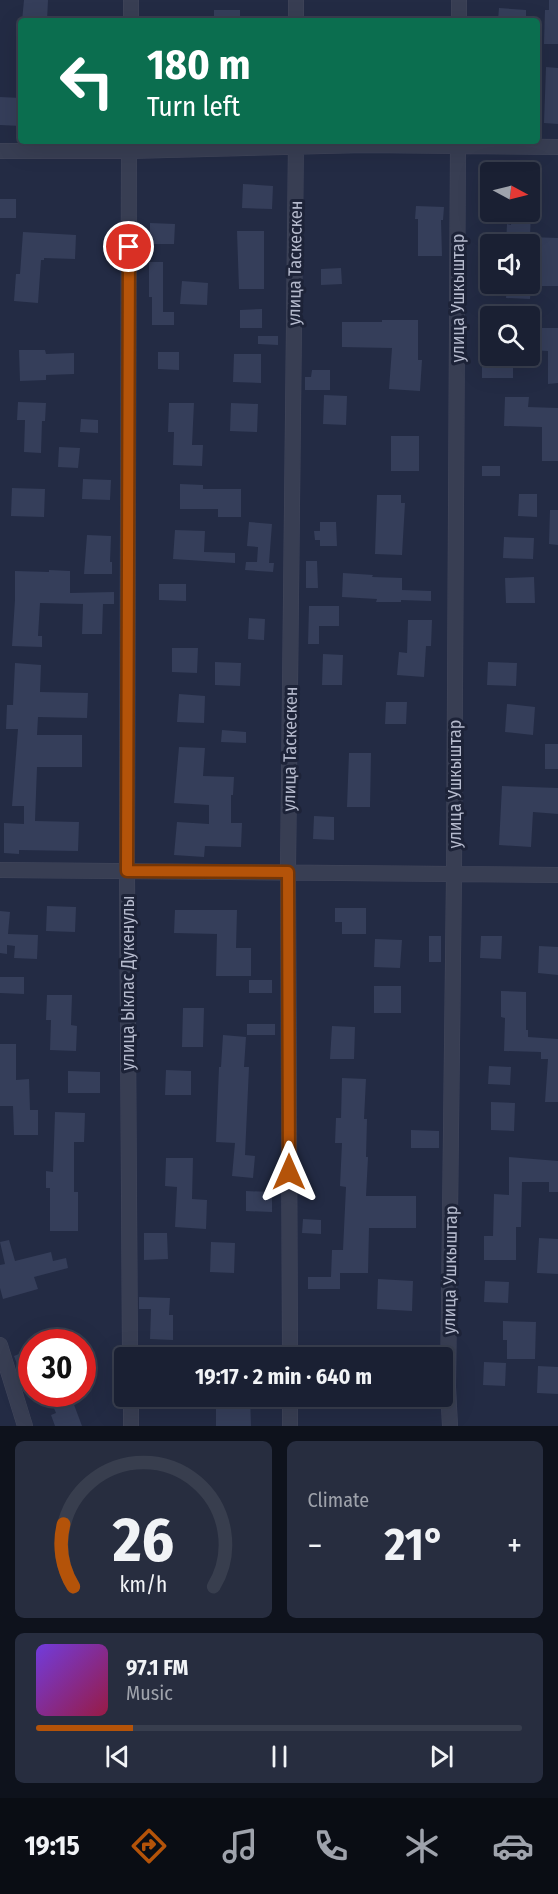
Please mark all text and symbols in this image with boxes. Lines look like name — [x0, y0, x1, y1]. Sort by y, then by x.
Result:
text: 180 m — [147, 40, 251, 90]
icon: left — [48, 42, 126, 120]
text: Turn left — [147, 91, 240, 123]
north arrow — [480, 162, 540, 222]
map controls — [480, 162, 540, 366]
street label: улица Таскескен — [283, 200, 307, 326]
pin — [103, 221, 154, 272]
icon: arrive — [112, 230, 145, 263]
street label: улица Ушкыштар — [447, 234, 469, 362]
button: sound — [480, 234, 540, 294]
button: search — [480, 306, 540, 366]
street label: улица Таскескен — [278, 686, 302, 812]
street label: улица Ушкыштар — [444, 720, 466, 848]
street label: улица Ыклас Дукенулы — [117, 896, 139, 1070]
position arrow — [257, 1140, 321, 1204]
street label: улица Ушкыштар — [438, 1205, 462, 1335]
speed limit sign: 30 — [18, 1329, 96, 1407]
text: 19:17 · 2 min · 640 m — [195, 1363, 372, 1390]
text: Climate — [308, 1488, 369, 1512]
text: 26 — [111, 1503, 174, 1578]
text: 21° — [385, 1518, 445, 1572]
text: − — [308, 1526, 322, 1566]
text: + — [507, 1526, 522, 1566]
text: km/h — [119, 1572, 167, 1598]
text: 97.1 FM — [126, 1654, 188, 1681]
text: Music — [126, 1681, 173, 1705]
icon: previous — [101, 1740, 134, 1773]
icon: pause — [263, 1740, 296, 1773]
icon: next — [425, 1740, 458, 1773]
icon: directions — [128, 1825, 170, 1867]
icon: music — [219, 1825, 261, 1867]
icon: phone — [310, 1825, 352, 1867]
icon: climate — [401, 1825, 443, 1867]
icon: car — [492, 1825, 534, 1867]
text: 19:15 — [24, 1830, 80, 1862]

